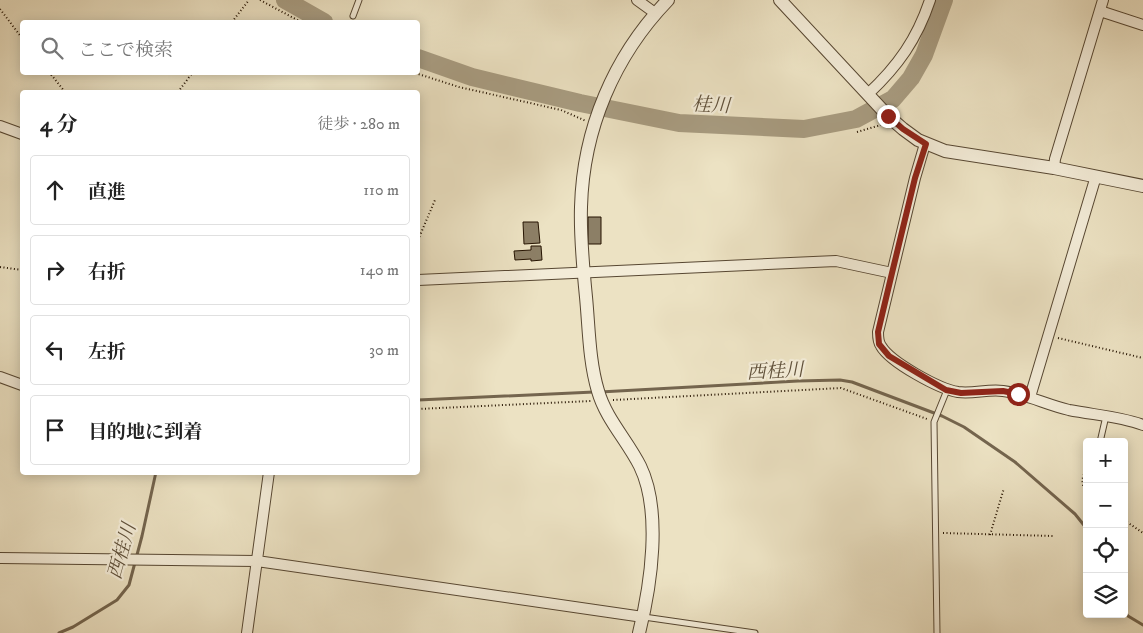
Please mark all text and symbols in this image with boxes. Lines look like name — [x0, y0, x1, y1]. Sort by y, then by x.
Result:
search box — [20, 20, 420, 75]
icon: search — [38, 34, 66, 62]
text: ここで検索 — [78, 39, 173, 62]
water label: 桂川 — [691, 93, 732, 118]
route end — [877, 105, 900, 128]
text: 4 分 — [40, 112, 78, 138]
text: 徒歩 · 280 m — [317, 114, 400, 134]
icon: ahead — [41, 176, 69, 204]
text: 110 m — [363, 180, 399, 200]
text: 直進 — [88, 181, 126, 204]
icon: right — [41, 256, 69, 284]
text: 140 m — [360, 260, 399, 280]
text: 右折 — [88, 261, 126, 284]
icon: left — [41, 336, 69, 364]
text: 30 m — [369, 340, 399, 360]
text: 左折 — [88, 341, 126, 364]
water label: 西桂川 — [746, 358, 806, 384]
route start — [1007, 383, 1030, 406]
icon: arrive — [41, 416, 69, 444]
text: 目的地に到着 — [88, 421, 202, 444]
map controls — [1083, 438, 1128, 618]
button: + — [1083, 438, 1128, 483]
button: − — [1083, 483, 1128, 528]
water label: 西桂川 — [104, 519, 142, 582]
button: locate — [1083, 528, 1128, 573]
button: layers — [1083, 573, 1128, 618]

